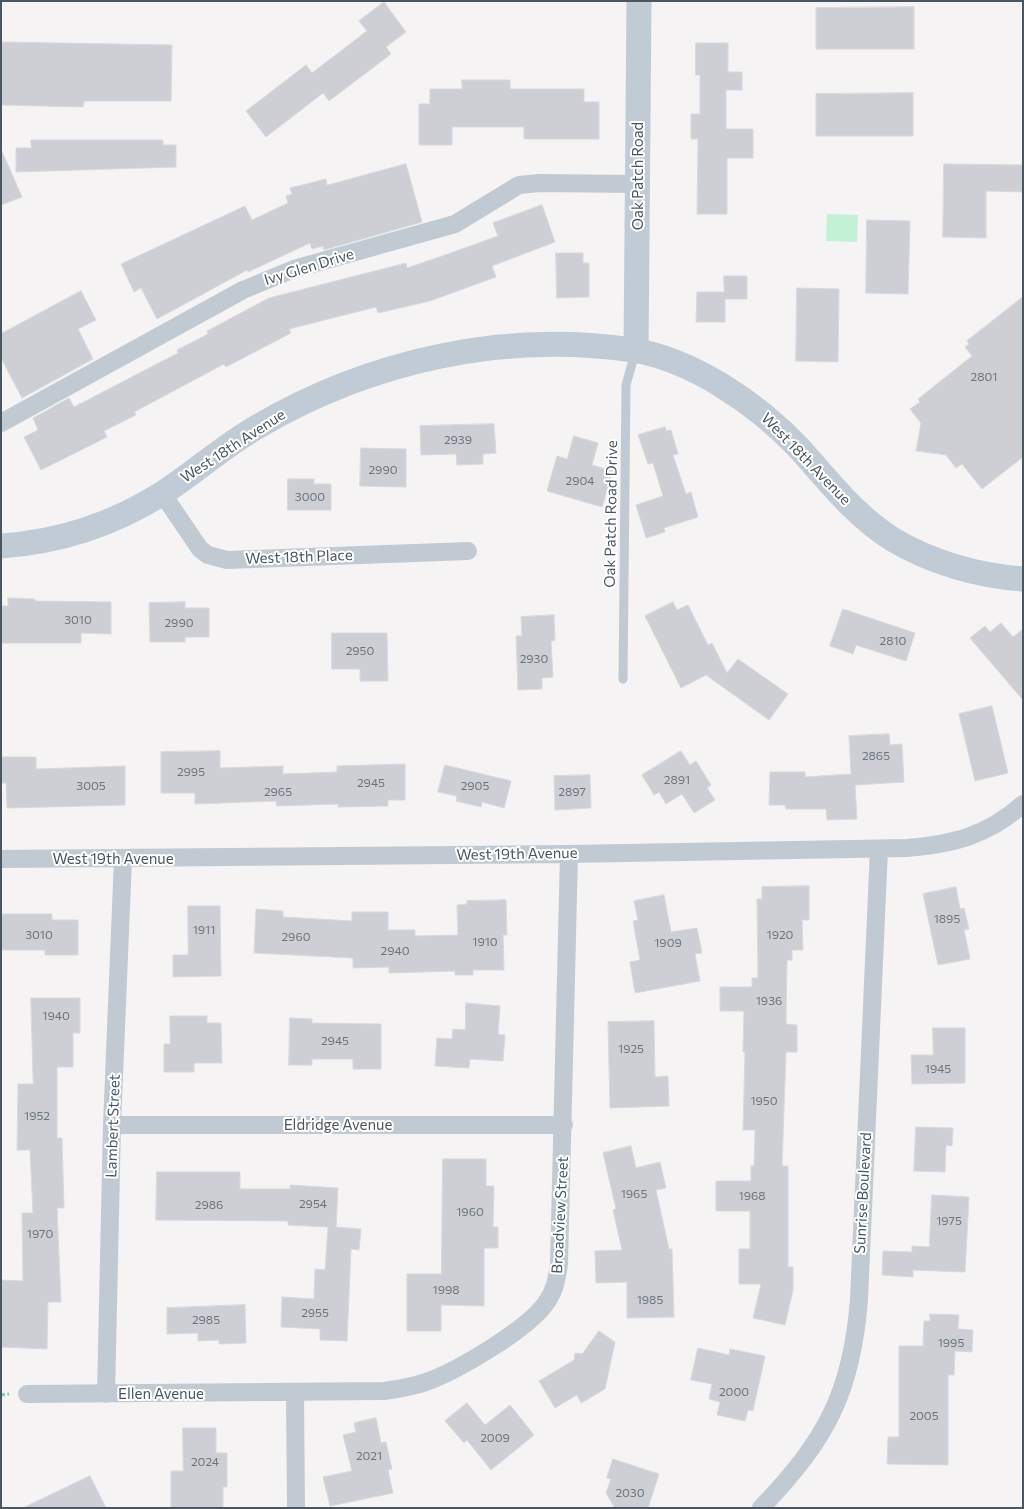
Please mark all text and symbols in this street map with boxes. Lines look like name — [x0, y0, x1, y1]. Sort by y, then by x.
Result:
street label: Oak Patch Road — [629, 122, 647, 230]
street label: Ivy Glen Drive — [262, 245, 356, 289]
house number: 2801 — [971, 370, 997, 384]
street label: West 18th Avenue — [177, 405, 289, 487]
street label: West 18th Avenue — [757, 409, 855, 509]
house number: 2939 — [444, 433, 472, 447]
street label: Oak Patch Road Drive — [601, 440, 621, 588]
house number: 2990 — [368, 463, 398, 477]
house number: 2904 — [566, 474, 594, 488]
house number: 3000 — [295, 490, 325, 504]
street label: West 18th Place — [245, 546, 353, 568]
house number: 3010 — [64, 613, 92, 627]
house number: 2990 — [164, 616, 194, 630]
house number: 2810 — [880, 634, 906, 648]
house number: 2950 — [346, 644, 374, 658]
house number: 2930 — [520, 652, 548, 666]
house number: 2865 — [862, 749, 890, 763]
house number: 2995 — [177, 765, 205, 779]
house number: 2891 — [664, 773, 690, 787]
house number: 2945 — [357, 776, 385, 790]
house number: 3005 — [76, 779, 106, 793]
house number: 2905 — [461, 779, 489, 793]
house number: 2965 — [264, 785, 292, 799]
house number: 2897 — [558, 785, 586, 799]
street label: West 19th Avenue — [456, 844, 578, 864]
street label: West 19th Avenue — [52, 850, 174, 868]
house number: 1895 — [934, 912, 960, 926]
house number: 1911 — [193, 923, 215, 937]
house number: 3010 — [25, 928, 53, 942]
house number: 1920 — [767, 928, 793, 942]
house number: 2960 — [281, 930, 311, 944]
house number: 1910 — [472, 935, 498, 949]
house number: 1909 — [654, 936, 682, 950]
house number: 2940 — [381, 944, 409, 958]
house number: 1936 — [756, 994, 782, 1008]
house number: 1940 — [42, 1009, 70, 1023]
house number: 2945 — [321, 1034, 349, 1048]
house number: 1925 — [618, 1042, 644, 1056]
house number: 1945 — [925, 1062, 951, 1076]
street label: Lambert Street — [102, 1074, 124, 1178]
house number: 1950 — [750, 1094, 778, 1108]
house number: 1952 — [24, 1109, 50, 1123]
street label: Eldridge Avenue — [284, 1116, 392, 1134]
street label: Sunrise Boulevard — [851, 1132, 875, 1254]
street label: Broadview Street — [548, 1156, 572, 1274]
house number: 1965 — [621, 1187, 647, 1201]
house number: 1968 — [739, 1189, 765, 1203]
house number: 2954 — [299, 1197, 327, 1211]
house number: 2986 — [195, 1198, 223, 1212]
house number: 1960 — [456, 1205, 484, 1219]
house number: 1975 — [936, 1214, 962, 1228]
house number: 1970 — [27, 1227, 53, 1241]
house number: 1998 — [433, 1283, 459, 1297]
house number: 1985 — [637, 1293, 663, 1307]
house number: 2955 — [301, 1306, 329, 1320]
house number: 2985 — [192, 1313, 220, 1327]
house number: 1995 — [938, 1336, 964, 1350]
street label: Ellen Avenue — [118, 1385, 204, 1403]
house number: 2000 — [719, 1385, 749, 1399]
house number: 2005 — [909, 1409, 939, 1423]
house number: 2009 — [480, 1431, 510, 1445]
house number: 2021 — [356, 1449, 382, 1463]
house number: 2024 — [191, 1455, 219, 1469]
house number: 2030 — [615, 1486, 645, 1500]

